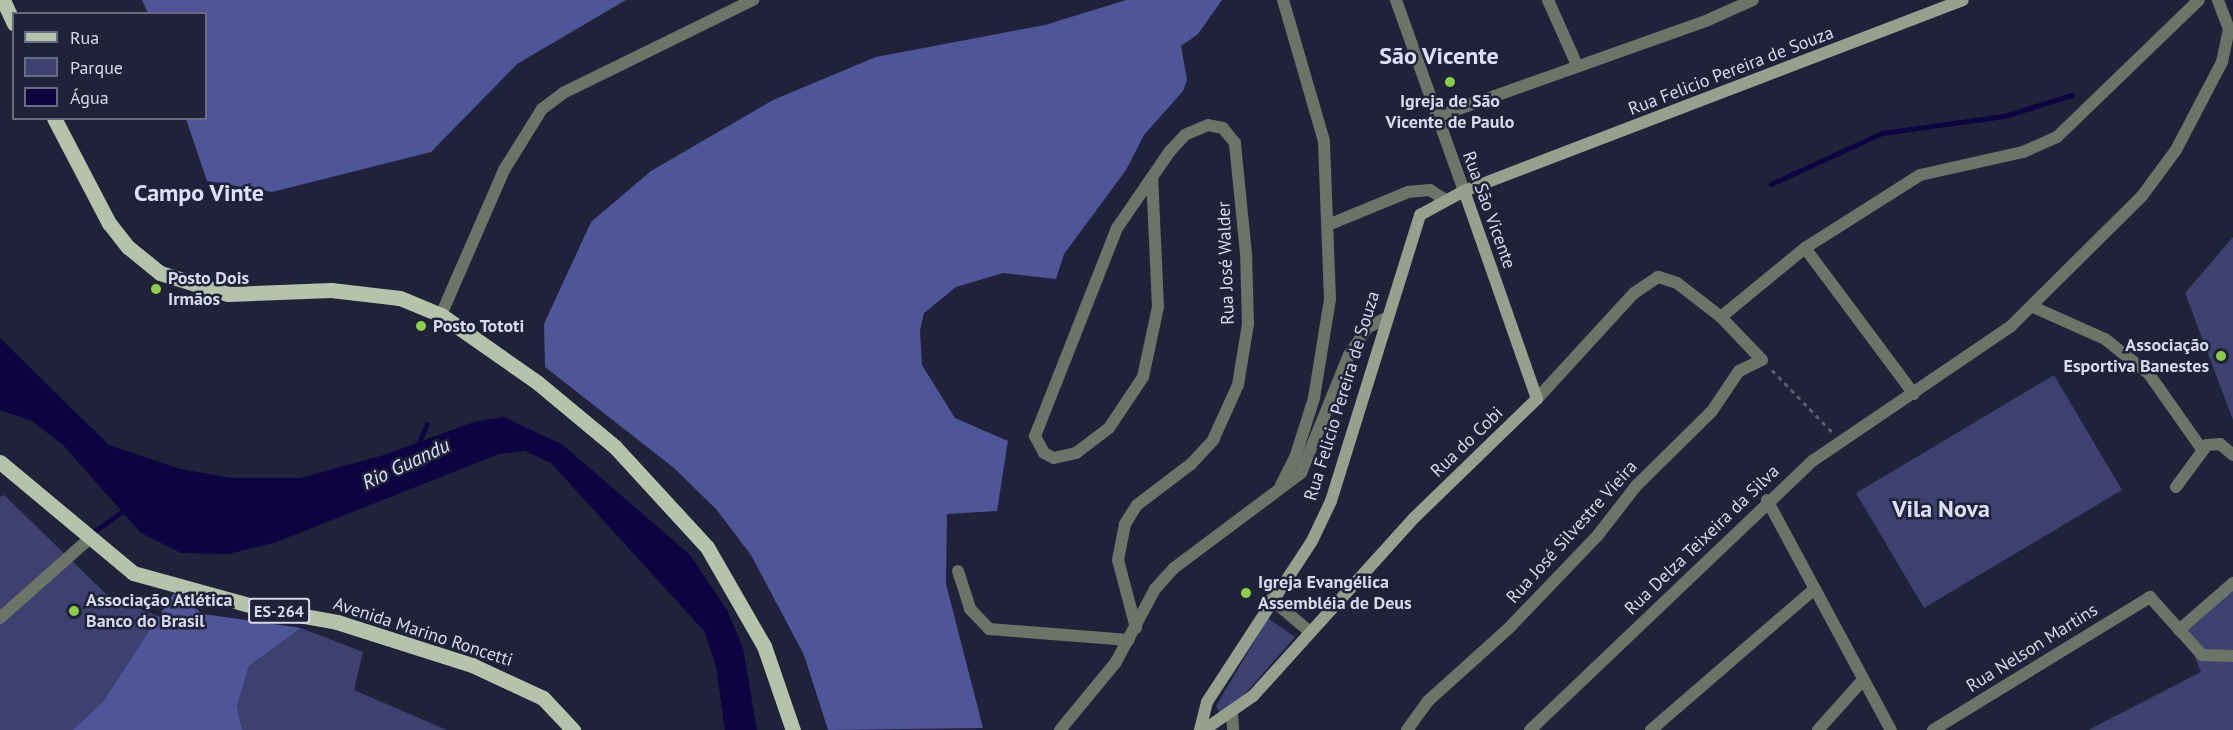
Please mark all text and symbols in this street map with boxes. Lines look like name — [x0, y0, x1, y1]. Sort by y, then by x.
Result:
legend — [12, 12, 207, 120]
street label: Rua Felicio Pereira de Souza — [1625, 22, 1837, 120]
text: Rua — [70, 26, 99, 49]
district label: São Vicente — [1379, 42, 1499, 70]
text: Parque — [70, 56, 123, 79]
marker: Igreja de São Vicente de Paulo — [1443, 75, 1457, 89]
text: Água — [70, 86, 109, 109]
place label: Igreja de São Vicente de Paulo — [1386, 91, 1514, 134]
street label: Rua São Vicente — [1458, 148, 1520, 272]
district label: Campo Vinte — [134, 179, 264, 207]
street label: Rua José Walder — [1213, 201, 1239, 325]
place label: Posto Dois Irmãos — [168, 268, 249, 310]
marker: Posto Dois Irmãos — [149, 282, 163, 296]
street label: Rua Felicio Pereira de Souza — [1300, 289, 1384, 503]
place label: Posto Tototi — [433, 315, 525, 337]
marker: Posto Tototi — [414, 319, 428, 333]
place label: Associação Esportiva Banestes — [2064, 335, 2209, 378]
marker: Associação Esportiva Banestes — [2214, 349, 2228, 363]
street label: Rua do Cobi — [1426, 402, 1508, 482]
water label: Rio Guandu — [358, 433, 454, 495]
street label: Rua José Silvestre Vieira — [1502, 456, 1642, 608]
street label: Rua Delza Teixeira da Silva — [1620, 460, 1784, 620]
district label: Vila Nova — [1892, 495, 1990, 523]
place label: Igreja Evangélica Assembléia de Deus — [1258, 572, 1412, 614]
marker: Igreja Evangélica Assembléia de Deus — [1239, 586, 1253, 600]
place label: Associação Atlética Banco do Brasil — [86, 590, 233, 632]
street label: Avenida Marino Roncetti — [331, 593, 515, 671]
road number: ES-264 — [248, 598, 310, 624]
street label: Rua Nelson Martins — [1962, 599, 2102, 697]
marker: Associação Atlética Banco do Brasil — [67, 604, 81, 618]

